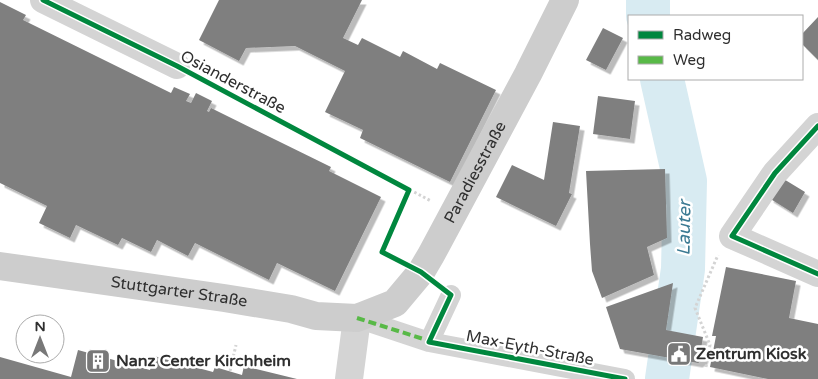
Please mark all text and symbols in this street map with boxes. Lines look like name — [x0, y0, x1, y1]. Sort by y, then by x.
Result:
legend — [628, 15, 803, 80]
text: Radweg — [673, 26, 731, 44]
street label: Osianderstraße — [177, 46, 289, 118]
text: Weg — [673, 51, 705, 69]
street label: Paradiesstraße — [440, 118, 511, 227]
water label: Lauter — [673, 198, 696, 256]
street label: Stuttgarter Straße — [110, 272, 249, 312]
north arrow — [15, 314, 65, 364]
text: N — [34, 318, 46, 335]
street label: Max-Eyth-Straße — [464, 326, 596, 370]
public building icon: Zentrum Kiosk — [666, 341, 692, 367]
place label: Zentrum Kiosk — [696, 344, 807, 364]
building icon: Nanz Center Kirchheim — [85, 348, 111, 374]
place label: Nanz Center Kirchheim — [116, 351, 291, 371]

